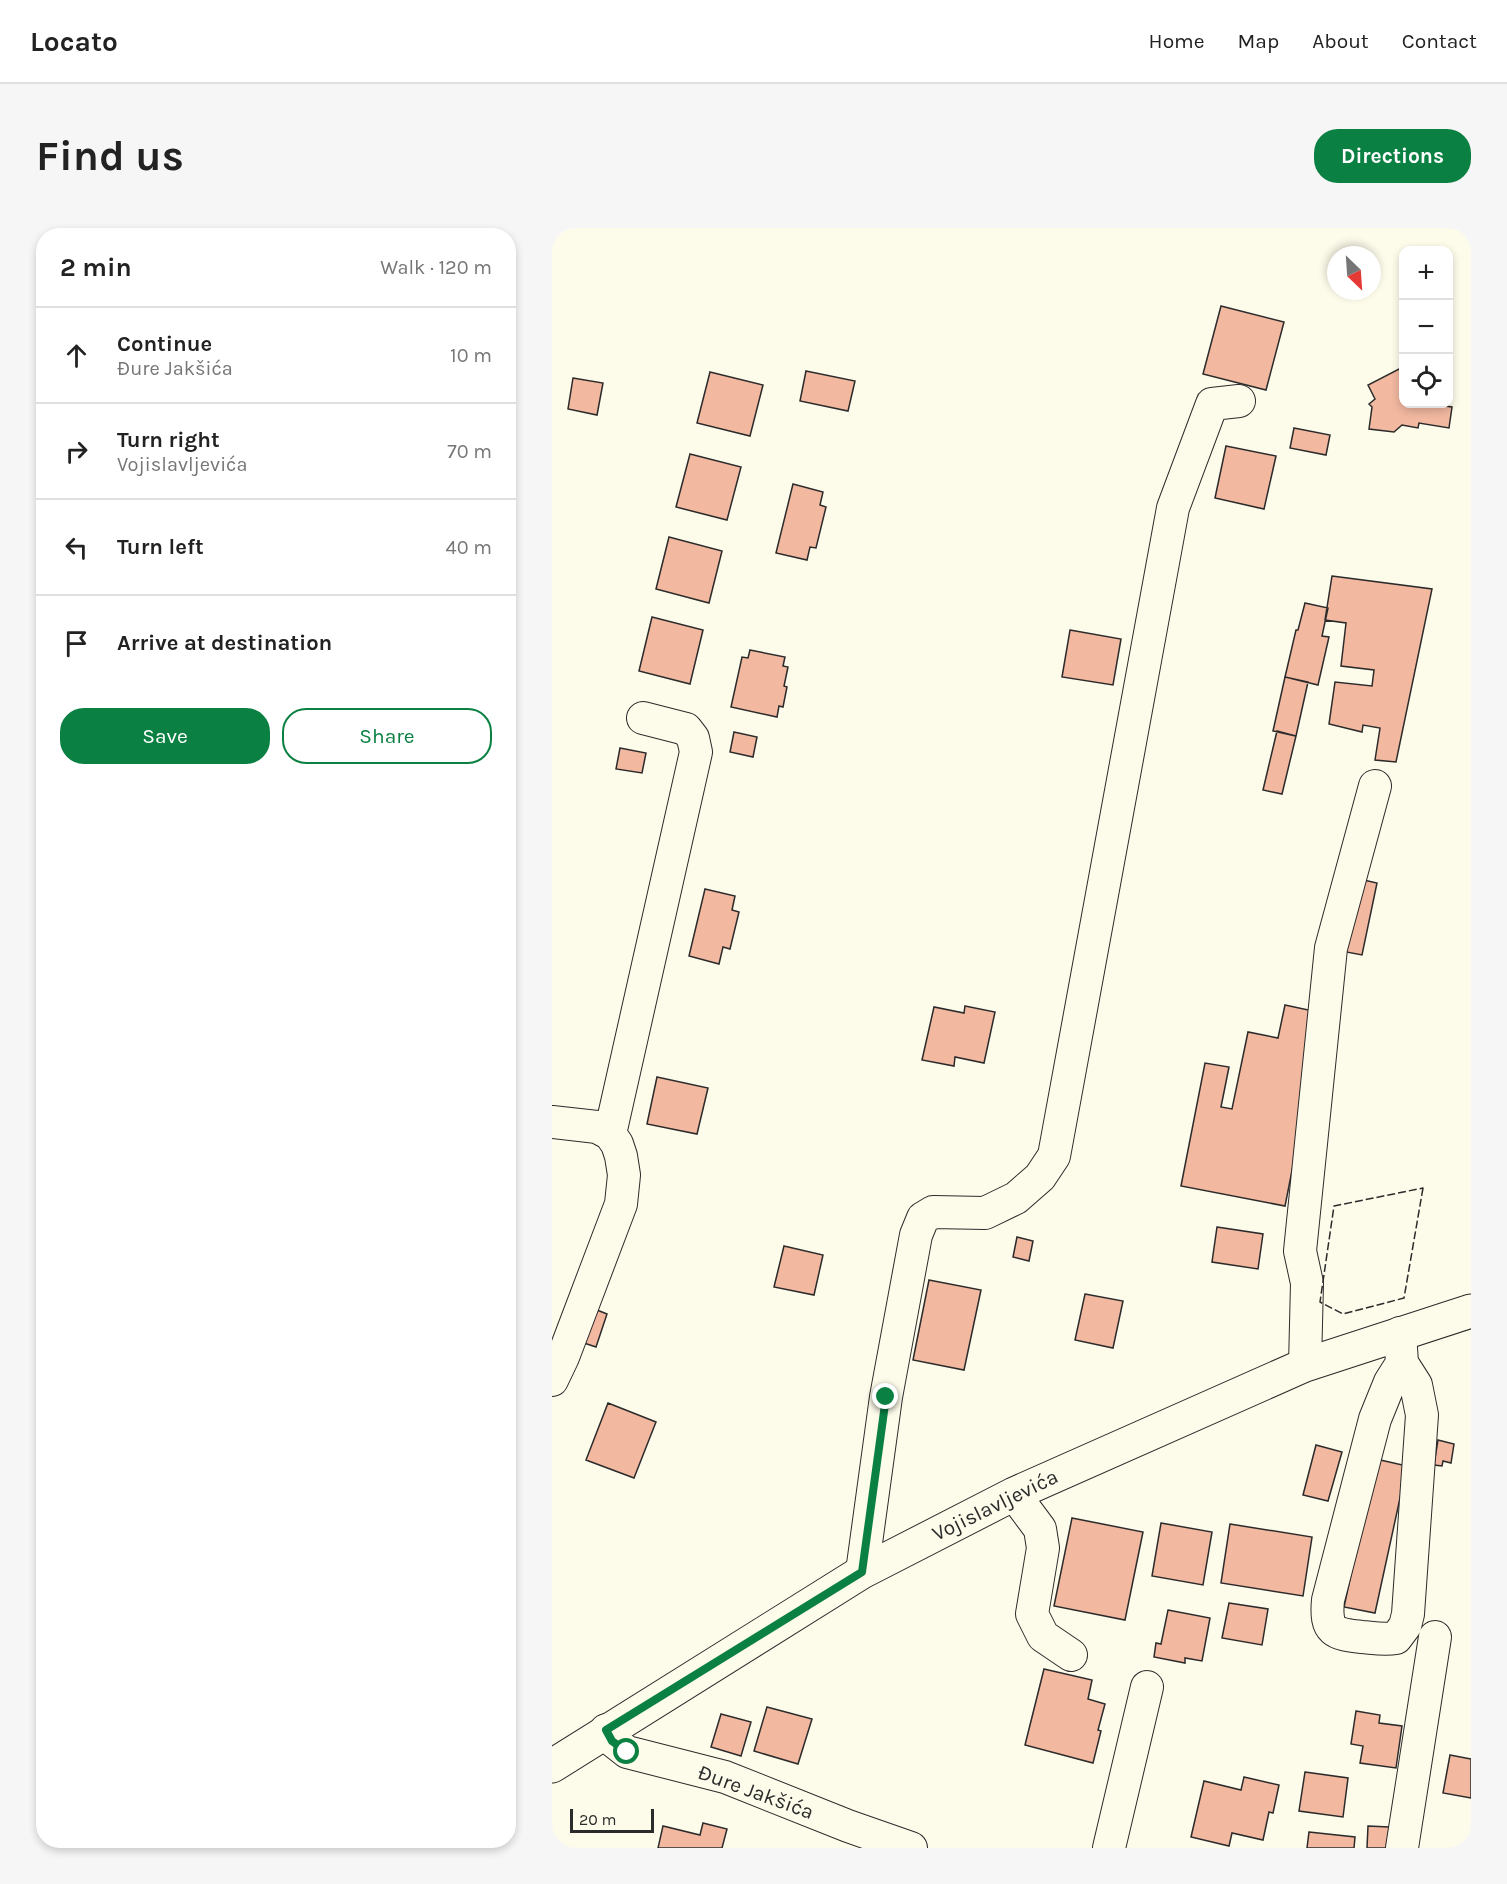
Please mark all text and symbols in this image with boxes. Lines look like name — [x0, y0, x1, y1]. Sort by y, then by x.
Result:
text: Locato — [30, 25, 118, 58]
text: Home — [1149, 29, 1205, 53]
text: Map — [1238, 29, 1279, 53]
text: About — [1312, 29, 1369, 53]
text: Contact — [1402, 29, 1477, 53]
button: Directions — [1314, 129, 1471, 183]
text: Find us — [36, 131, 184, 181]
north arrow — [1327, 246, 1381, 300]
map controls — [1399, 246, 1453, 408]
button: + — [1399, 246, 1453, 300]
text: 2 min — [60, 252, 132, 283]
text: Walk · 120 m — [380, 256, 492, 279]
button: − — [1399, 300, 1453, 354]
text: Continue — [117, 331, 212, 357]
icon: ahead — [60, 339, 93, 372]
text: 10 m — [450, 344, 492, 367]
button: locate — [1399, 354, 1453, 408]
text: Đure Jakšića — [117, 357, 233, 380]
text: Turn right — [117, 427, 220, 453]
icon: right — [60, 435, 93, 468]
text: 70 m — [447, 440, 492, 463]
text: Vojislavljevića — [117, 453, 247, 476]
icon: left — [60, 531, 93, 564]
text: Turn left — [117, 534, 204, 560]
text: 40 m — [446, 536, 492, 559]
icon: arrive — [60, 627, 93, 660]
text: Arrive at destination — [117, 630, 332, 656]
button: Save — [60, 708, 270, 764]
button: Share — [282, 708, 492, 764]
route end — [872, 1383, 898, 1409]
street label: Vojislavljevića — [928, 1464, 1062, 1546]
route start — [613, 1738, 639, 1764]
street label: Đure Jakšića — [695, 1760, 817, 1824]
scale bar — [570, 1806, 654, 1834]
text: 20 m — [579, 1810, 617, 1829]

